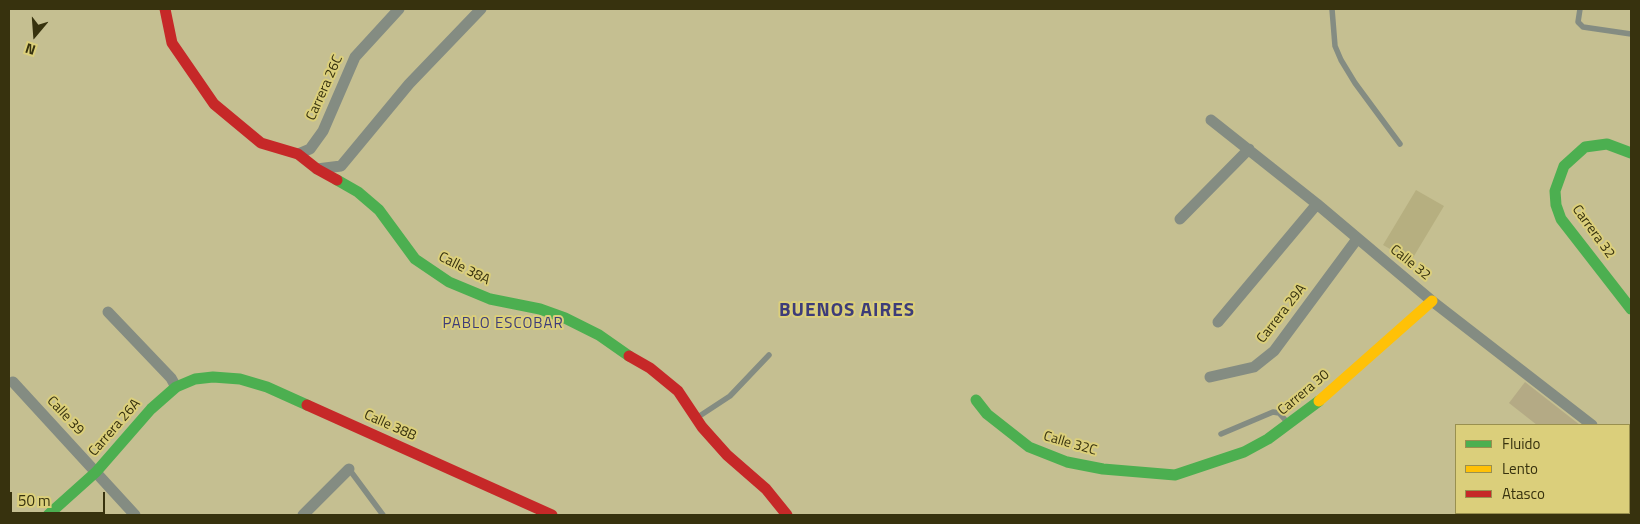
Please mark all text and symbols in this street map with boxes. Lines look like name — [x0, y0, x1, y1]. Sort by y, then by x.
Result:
north arrow — [10, 10, 60, 60]
text: N — [22, 38, 38, 61]
street label: Carrera 26C — [303, 53, 347, 123]
street label: Carrera 32 — [1568, 202, 1618, 262]
street label: Calle 32 — [1386, 242, 1434, 284]
street label: Calle 38A — [436, 249, 492, 289]
street label: Carrera 29A — [1254, 281, 1310, 347]
district label: BUENOS AIRES — [777, 300, 917, 322]
district label: PABLO ESCOBAR — [441, 315, 565, 333]
street label: Carrera 30 — [1275, 367, 1333, 419]
street label: Calle 39 — [43, 393, 87, 439]
street label: Carrera 26A — [86, 396, 144, 460]
street label: Calle 38B — [361, 407, 419, 445]
legend — [1455, 424, 1630, 514]
street label: Calle 32C — [1041, 428, 1099, 460]
text: Fluido — [1502, 432, 1540, 455]
text: Lento — [1502, 457, 1538, 480]
scale bar — [12, 482, 108, 514]
text: Atasco — [1502, 482, 1545, 505]
text: 50 m — [18, 489, 51, 512]

